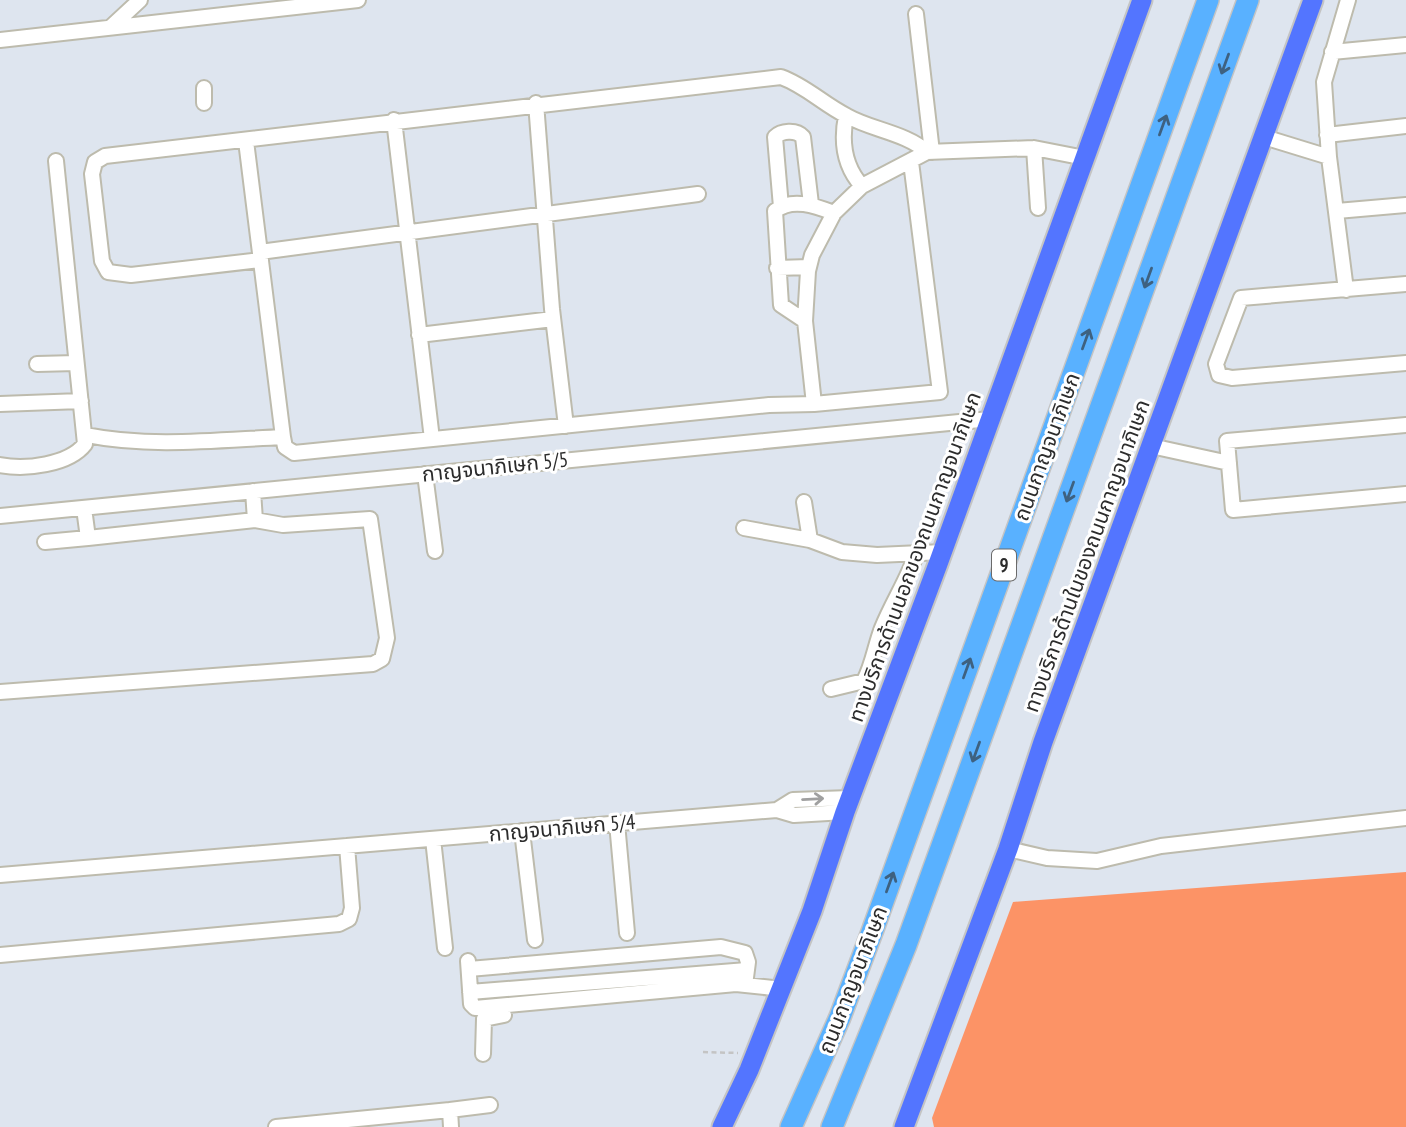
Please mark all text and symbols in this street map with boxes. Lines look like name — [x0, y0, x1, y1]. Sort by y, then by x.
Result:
one-way arrow — [1218, 53, 1230, 75]
one-way arrow — [1158, 114, 1170, 136]
one-way arrow — [1140, 267, 1153, 289]
one-way arrow — [1081, 328, 1093, 350]
street label: ถนนกาญจนาภิเษก — [1007, 369, 1086, 525]
street label: ทางบริการด้านนอกของถนนกาญจนาภิเษก — [842, 388, 987, 726]
street label: ทางบริการด้านในของถนนกาญจนาภิเษก — [1017, 396, 1156, 716]
street label: กาญจนาภิเษก 5/5 — [420, 445, 569, 488]
one-way arrow — [1063, 481, 1075, 503]
road number: 9 — [992, 550, 1016, 580]
one-way arrow — [962, 658, 974, 680]
one-way arrow — [969, 741, 981, 763]
one-way arrow — [801, 793, 824, 806]
street label: กาญจนาภิเษก 5/4 — [488, 808, 637, 847]
one-way arrow — [885, 872, 897, 894]
street label: ถนนกาญจนาภิเษก — [812, 902, 893, 1057]

